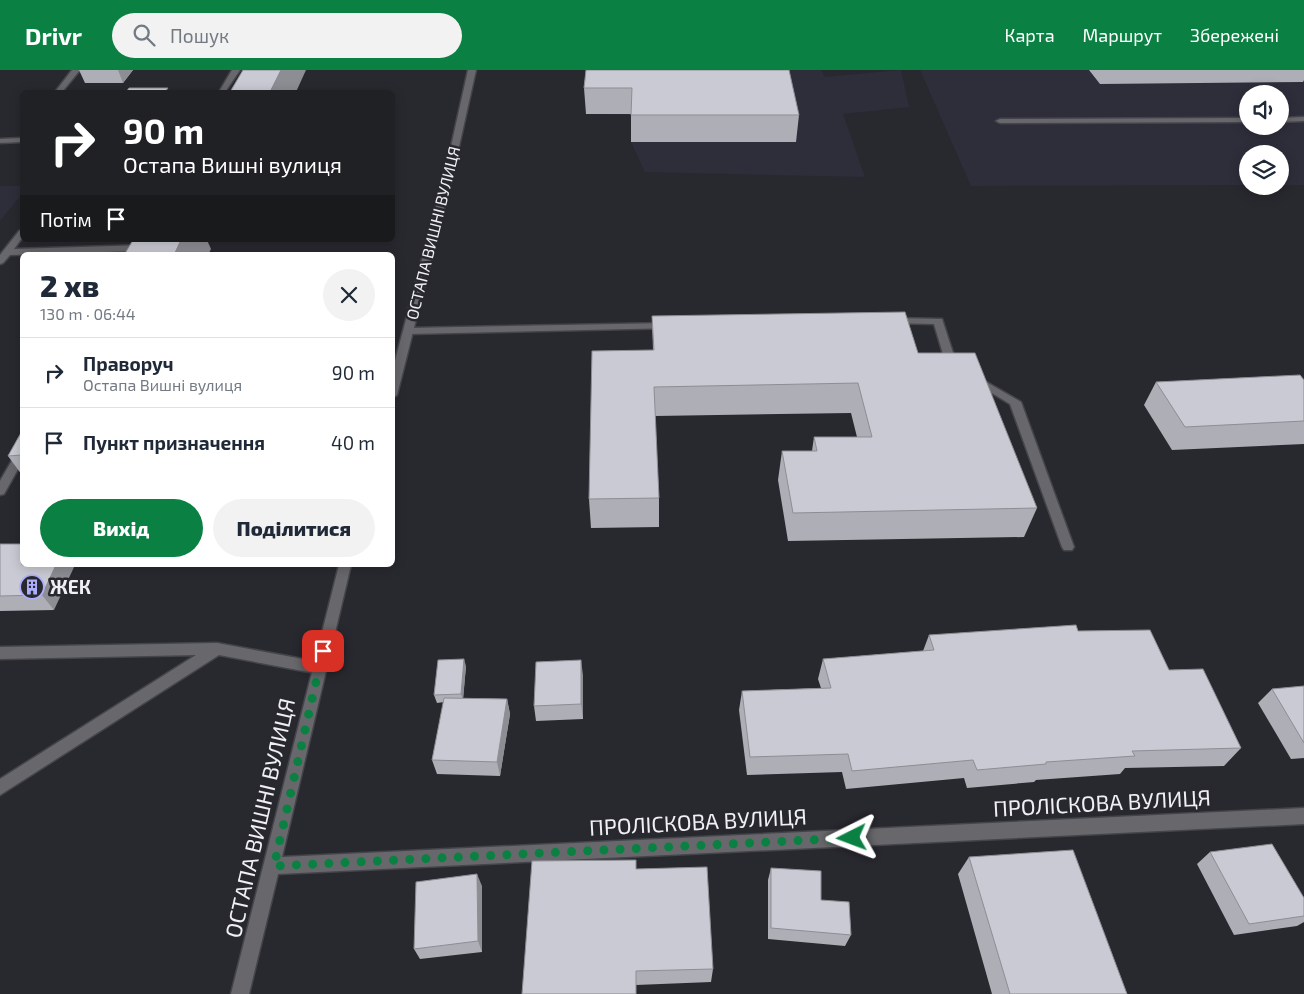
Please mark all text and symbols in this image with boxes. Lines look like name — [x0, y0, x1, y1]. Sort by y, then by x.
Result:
search box — [112, 13, 462, 58]
text: Drivr — [25, 21, 82, 50]
icon: search — [130, 21, 158, 49]
text: Пошук — [170, 24, 229, 47]
text: Карта — [1005, 24, 1055, 46]
text: Маршрут — [1083, 24, 1162, 46]
text: Збережені — [1190, 24, 1279, 46]
map controls — [1239, 85, 1289, 195]
button: sound — [1239, 85, 1289, 135]
text: 90 m — [123, 109, 204, 151]
icon: right — [40, 110, 105, 175]
street label: ОСТАПА ВИШНІ ВУЛИЦЯ — [402, 144, 463, 322]
button: layers — [1239, 145, 1289, 195]
text: Остапа Вишні вулиця — [123, 151, 342, 177]
icon: arrive — [102, 205, 130, 233]
text: Потім — [40, 208, 92, 231]
text: 2 хв — [40, 267, 99, 303]
button: close — [323, 269, 375, 321]
text: 130 m · 06:44 — [40, 304, 136, 323]
text: Праворуч — [83, 352, 174, 375]
icon: right — [40, 359, 68, 387]
text: 90 m — [332, 361, 375, 384]
text: Остапа Вишні вулиця — [83, 375, 242, 394]
icon: arrive — [40, 429, 68, 457]
text: Пункт призначення — [83, 431, 265, 454]
text: 40 m — [331, 431, 375, 454]
button: Вихід — [40, 499, 203, 557]
button: Поділитися — [213, 499, 375, 557]
building icon: ЖЕК — [19, 574, 45, 600]
place label: ЖЕК — [50, 575, 91, 598]
pin — [302, 630, 344, 672]
icon: arrive — [309, 637, 337, 665]
street label: ОСТАПА ВИШНІ ВУЛИЦЯ — [219, 696, 299, 940]
street label: ПРОЛІСКОВА ВУЛИЦЯ — [992, 783, 1211, 821]
street label: ПРОЛІСКОВА ВУЛИЦЯ — [588, 802, 807, 840]
position arrow — [825, 811, 877, 863]

